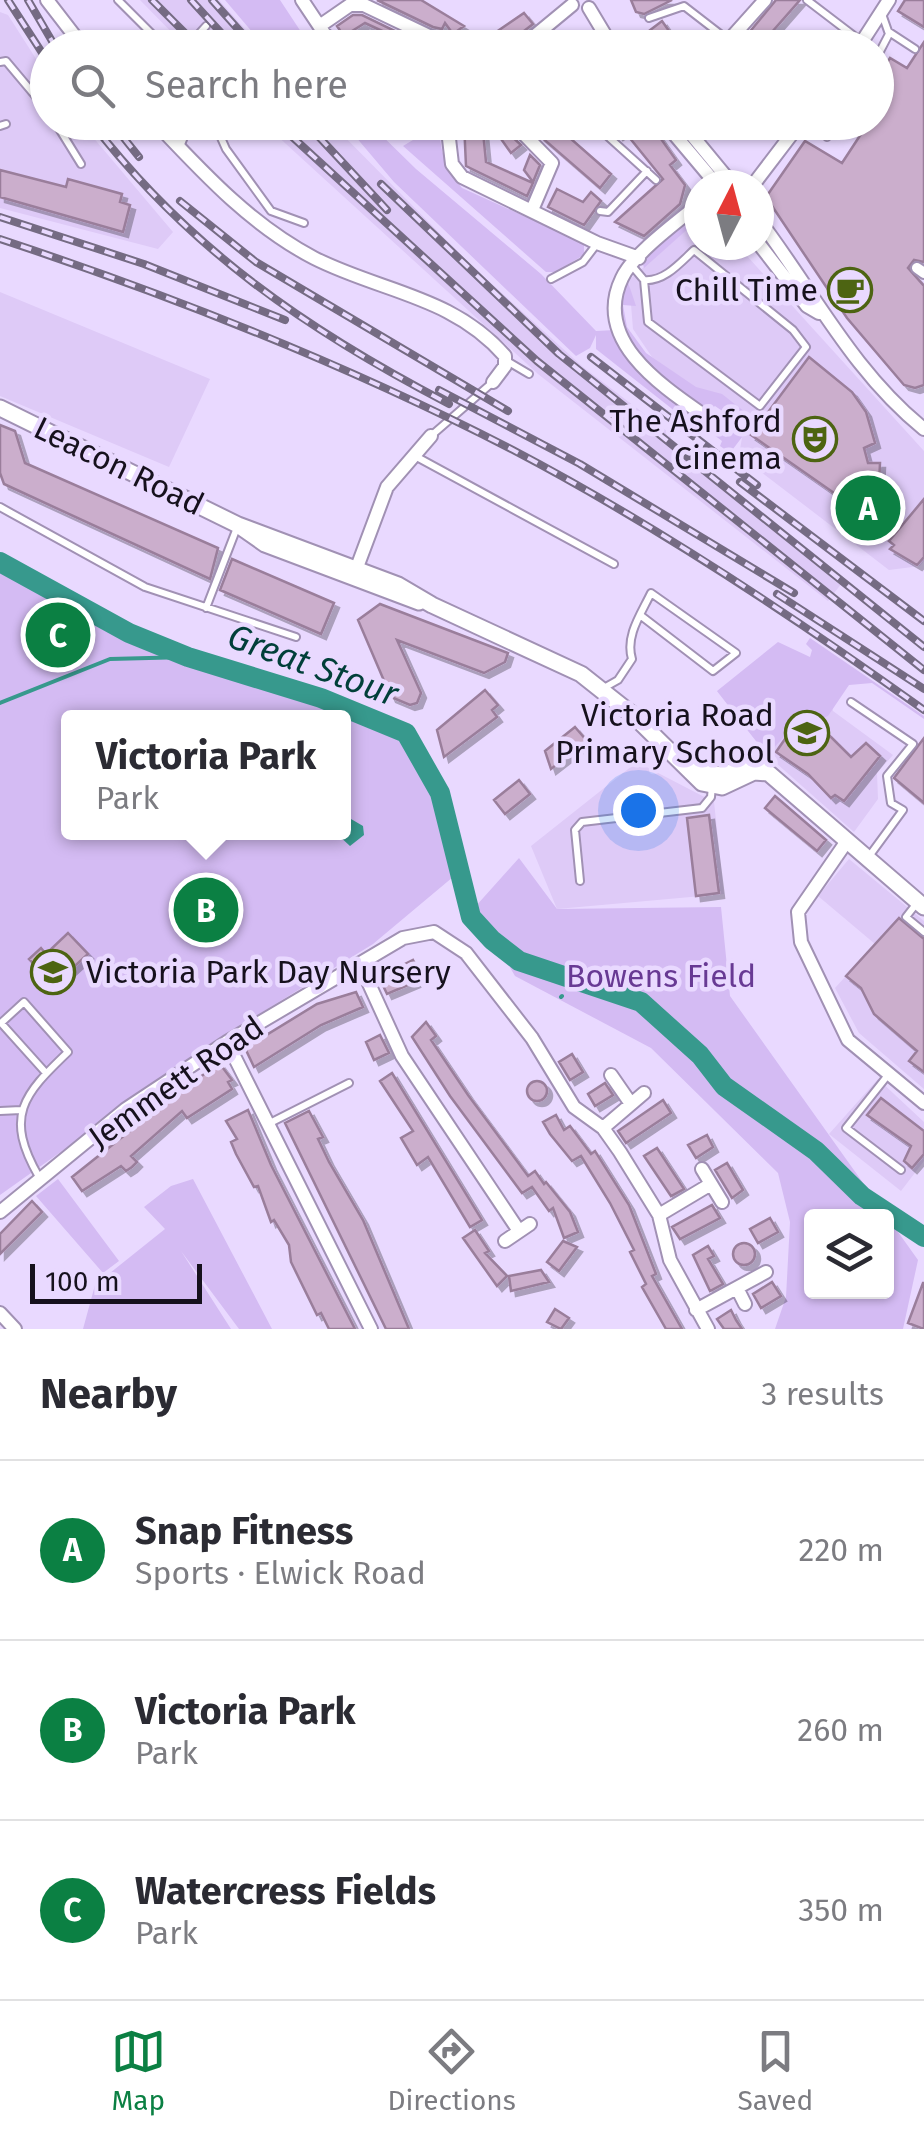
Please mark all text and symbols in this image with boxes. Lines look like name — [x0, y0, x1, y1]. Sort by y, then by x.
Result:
search box — [30, 30, 894, 140]
icon: search — [65, 58, 120, 113]
text: Search here — [145, 62, 348, 108]
north arrow — [684, 170, 774, 260]
cafe icon: Chill Time — [827, 267, 873, 313]
place label: Chill Time — [675, 271, 818, 309]
place label: The Ashford Cinema — [609, 402, 782, 477]
street label: Leacon Road — [28, 409, 210, 523]
theatre icon: The Ashford Cinema — [792, 416, 838, 462]
pin: A — [836, 470, 900, 546]
pin: C — [26, 598, 90, 672]
water label: Great Stour — [222, 615, 405, 716]
place label: Victoria Road Primary School — [555, 696, 774, 771]
popup — [61, 710, 351, 840]
school or university icon: Victoria Road Primary School — [784, 710, 830, 756]
text: Victoria Park — [96, 733, 316, 779]
text: Park — [96, 779, 159, 817]
your location — [613, 785, 664, 836]
pin: B — [174, 872, 238, 948]
school or university icon: Victoria Park Day Nursery — [30, 949, 76, 995]
place label: Victoria Park Day Nursery — [86, 953, 451, 991]
park label: Bowens Field — [566, 957, 756, 995]
street label: Jemmett Road — [81, 1008, 271, 1156]
map controls — [804, 1209, 894, 1299]
button: layers — [804, 1209, 894, 1299]
scale bar — [30, 1259, 202, 1304]
text: 100 m — [45, 1265, 120, 1298]
text: Nearby — [40, 1369, 177, 1419]
text: 3 results — [761, 1375, 884, 1413]
text: Snap Fitness — [135, 1508, 353, 1554]
text: A — [63, 1531, 82, 1569]
text: 220 m — [799, 1531, 884, 1569]
text: Sports · Elwick Road — [135, 1554, 426, 1592]
text: Victoria Park — [135, 1688, 355, 1734]
text: B — [63, 1711, 82, 1749]
text: 260 m — [797, 1711, 884, 1749]
text: Park — [135, 1734, 198, 1772]
text: Watercress Fields — [135, 1868, 436, 1914]
text: C — [63, 1891, 82, 1929]
text: 350 m — [798, 1891, 884, 1929]
text: Park — [135, 1914, 198, 1952]
tab: Map — [111, 2024, 166, 2117]
tab: Directions — [387, 2024, 516, 2117]
tab: Saved — [737, 2024, 813, 2117]

